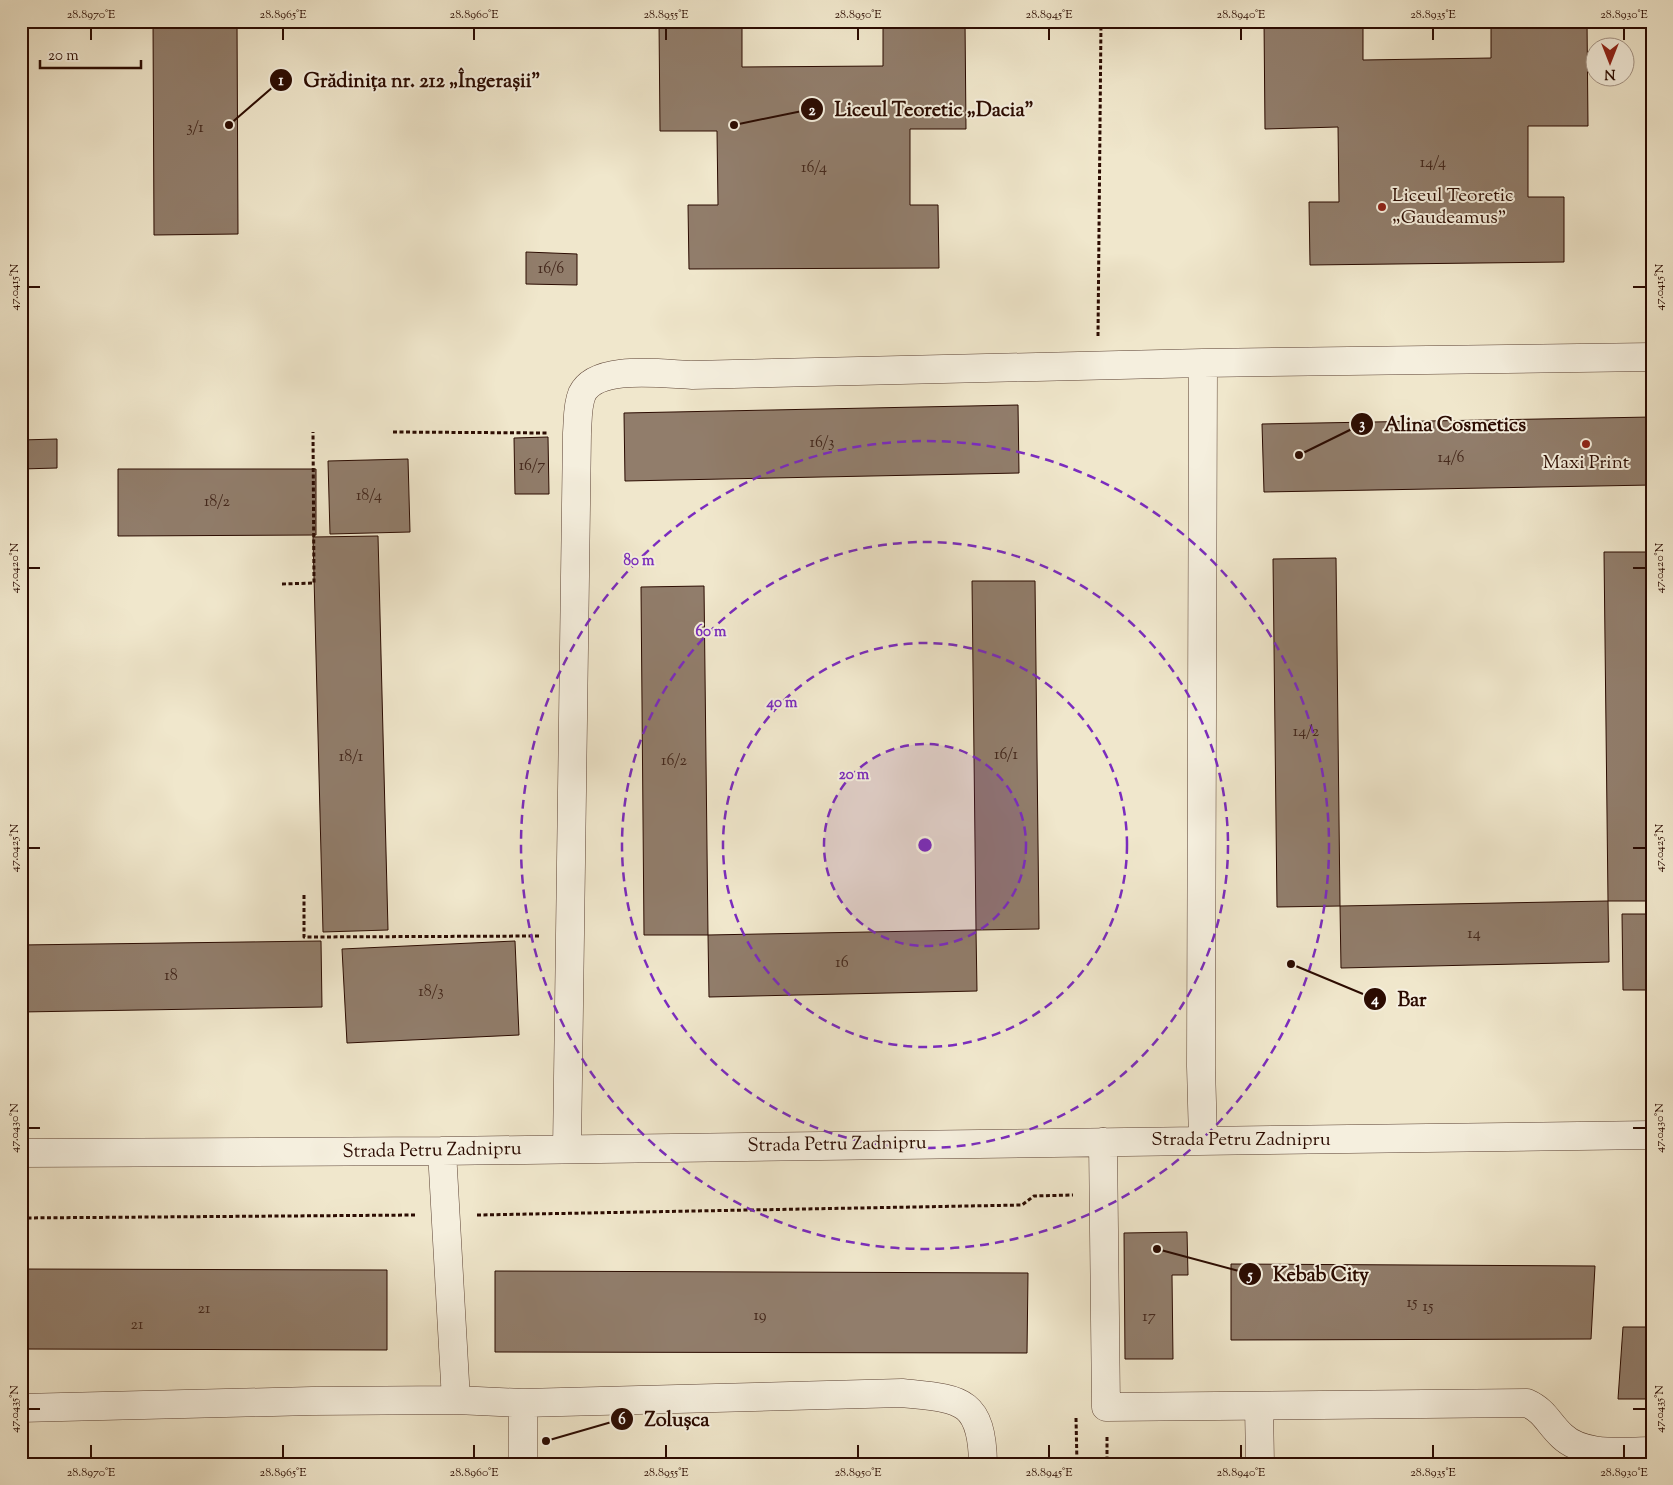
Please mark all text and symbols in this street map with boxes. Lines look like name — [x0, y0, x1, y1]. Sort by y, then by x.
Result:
text: 28.8970°E — [67, 6, 116, 24]
text: 28.8965°E — [260, 6, 307, 24]
text: 28.8960°E — [450, 6, 499, 24]
text: 28.8955°E — [643, 6, 689, 24]
text: 28.8950°E — [834, 6, 882, 24]
text: 28.8945°E — [1026, 6, 1073, 24]
text: 28.8940°E — [1217, 6, 1266, 24]
text: 28.8935°E — [1410, 6, 1457, 24]
text: 28.8930°E — [1600, 6, 1649, 24]
scale bar — [40, 38, 141, 70]
north arrow — [1586, 38, 1636, 88]
text: 20 m — [48, 46, 79, 67]
callout: Grădinița nr. 212 „Îngerașii” — [269, 62, 551, 97]
text: N — [1604, 63, 1616, 83]
text: Grădinița nr. 212 „Îngerașii” — [304, 67, 540, 97]
text: 1 — [278, 71, 284, 92]
callout: Liceul Teoretic „Dacia” — [799, 92, 1043, 127]
text: Liceul Teoretic „Dacia” — [834, 97, 1034, 126]
text: 2 — [808, 101, 816, 122]
house number: 3/1 — [186, 117, 204, 140]
house number: 14/4 — [1420, 152, 1446, 175]
house number: 16/4 — [801, 157, 827, 180]
place label: Liceul Teoretic „Gaudeamus” — [1392, 183, 1514, 232]
marker: Liceul Teoretic „Gaudeamus” — [1376, 201, 1388, 213]
house number: 16/6 — [538, 258, 564, 281]
text: 47.0415°N — [6, 263, 24, 310]
text: 47.0415°N — [1651, 263, 1669, 310]
callout: Alina Cosmetics — [1349, 406, 1536, 441]
text: Alina Cosmetics — [1384, 412, 1526, 441]
text: 3 — [1359, 415, 1365, 436]
house number: 16/3 — [809, 432, 835, 455]
marker: Maxi Print — [1580, 438, 1592, 450]
house number: 14/6 — [1437, 447, 1465, 470]
place label: Maxi Print — [1543, 450, 1630, 477]
house number: 16/7 — [519, 455, 545, 478]
house number: 18/4 — [356, 485, 382, 508]
house number: 18/2 — [204, 491, 231, 514]
text: 47.0420°N — [6, 542, 24, 593]
text: 47.0420°N — [1651, 542, 1669, 593]
text: 80 m — [623, 551, 655, 572]
text: 60 m — [696, 622, 727, 643]
text: 40 m — [766, 693, 798, 714]
house number: 14/2 — [1293, 721, 1320, 744]
house number: 16/1 — [994, 744, 1019, 767]
house number: 18/1 — [339, 746, 364, 769]
house number: 16/2 — [661, 750, 687, 773]
text: 20 m — [839, 765, 870, 786]
text: 47.0425°N — [6, 823, 24, 872]
text: 47.0425°N — [1651, 823, 1669, 872]
centre of rings — [916, 836, 934, 854]
house number: 14 — [1467, 923, 1481, 946]
house number: 16 — [835, 952, 849, 975]
house number: 18 — [164, 965, 178, 988]
house number: 18/3 — [418, 981, 444, 1004]
callout: Bar — [1363, 981, 1437, 1016]
text: Bar — [1397, 987, 1427, 1016]
text: 4 — [1370, 990, 1379, 1011]
text: 47.0430°N — [6, 1103, 24, 1153]
text: 47.0430°N — [1651, 1103, 1669, 1153]
street label: Strada Petru Zadnipru — [1151, 1127, 1331, 1154]
street label: Strada Petru Zadnipru — [747, 1130, 927, 1160]
street label: Strada Petru Zadnipru — [342, 1136, 522, 1166]
callout: Kebab City — [1238, 1257, 1379, 1292]
text: Kebab City — [1273, 1262, 1369, 1291]
text: 5 — [1246, 1266, 1253, 1287]
house number: 15 — [1407, 1292, 1418, 1315]
house number: 15 — [1423, 1296, 1434, 1319]
house number: 21 — [198, 1298, 211, 1321]
house number: 19 — [753, 1305, 767, 1328]
house number: 17 — [1142, 1306, 1156, 1329]
house number: 21 — [131, 1314, 144, 1337]
text: 47.0435°N — [6, 1385, 24, 1433]
text: 47.0435°N — [1651, 1385, 1669, 1433]
callout: Zolușca — [609, 1401, 719, 1436]
text: Zolușca — [644, 1407, 710, 1436]
text: 6 — [618, 1410, 626, 1431]
text: 28.8970°E — [67, 1464, 116, 1482]
text: 28.8965°E — [260, 1464, 307, 1482]
text: 28.8960°E — [450, 1464, 499, 1482]
text: 28.8955°E — [643, 1464, 689, 1482]
text: 28.8950°E — [834, 1464, 882, 1482]
text: 28.8945°E — [1026, 1464, 1073, 1482]
text: 28.8940°E — [1217, 1464, 1266, 1482]
text: 28.8935°E — [1410, 1464, 1457, 1482]
text: 28.8930°E — [1600, 1464, 1649, 1482]

